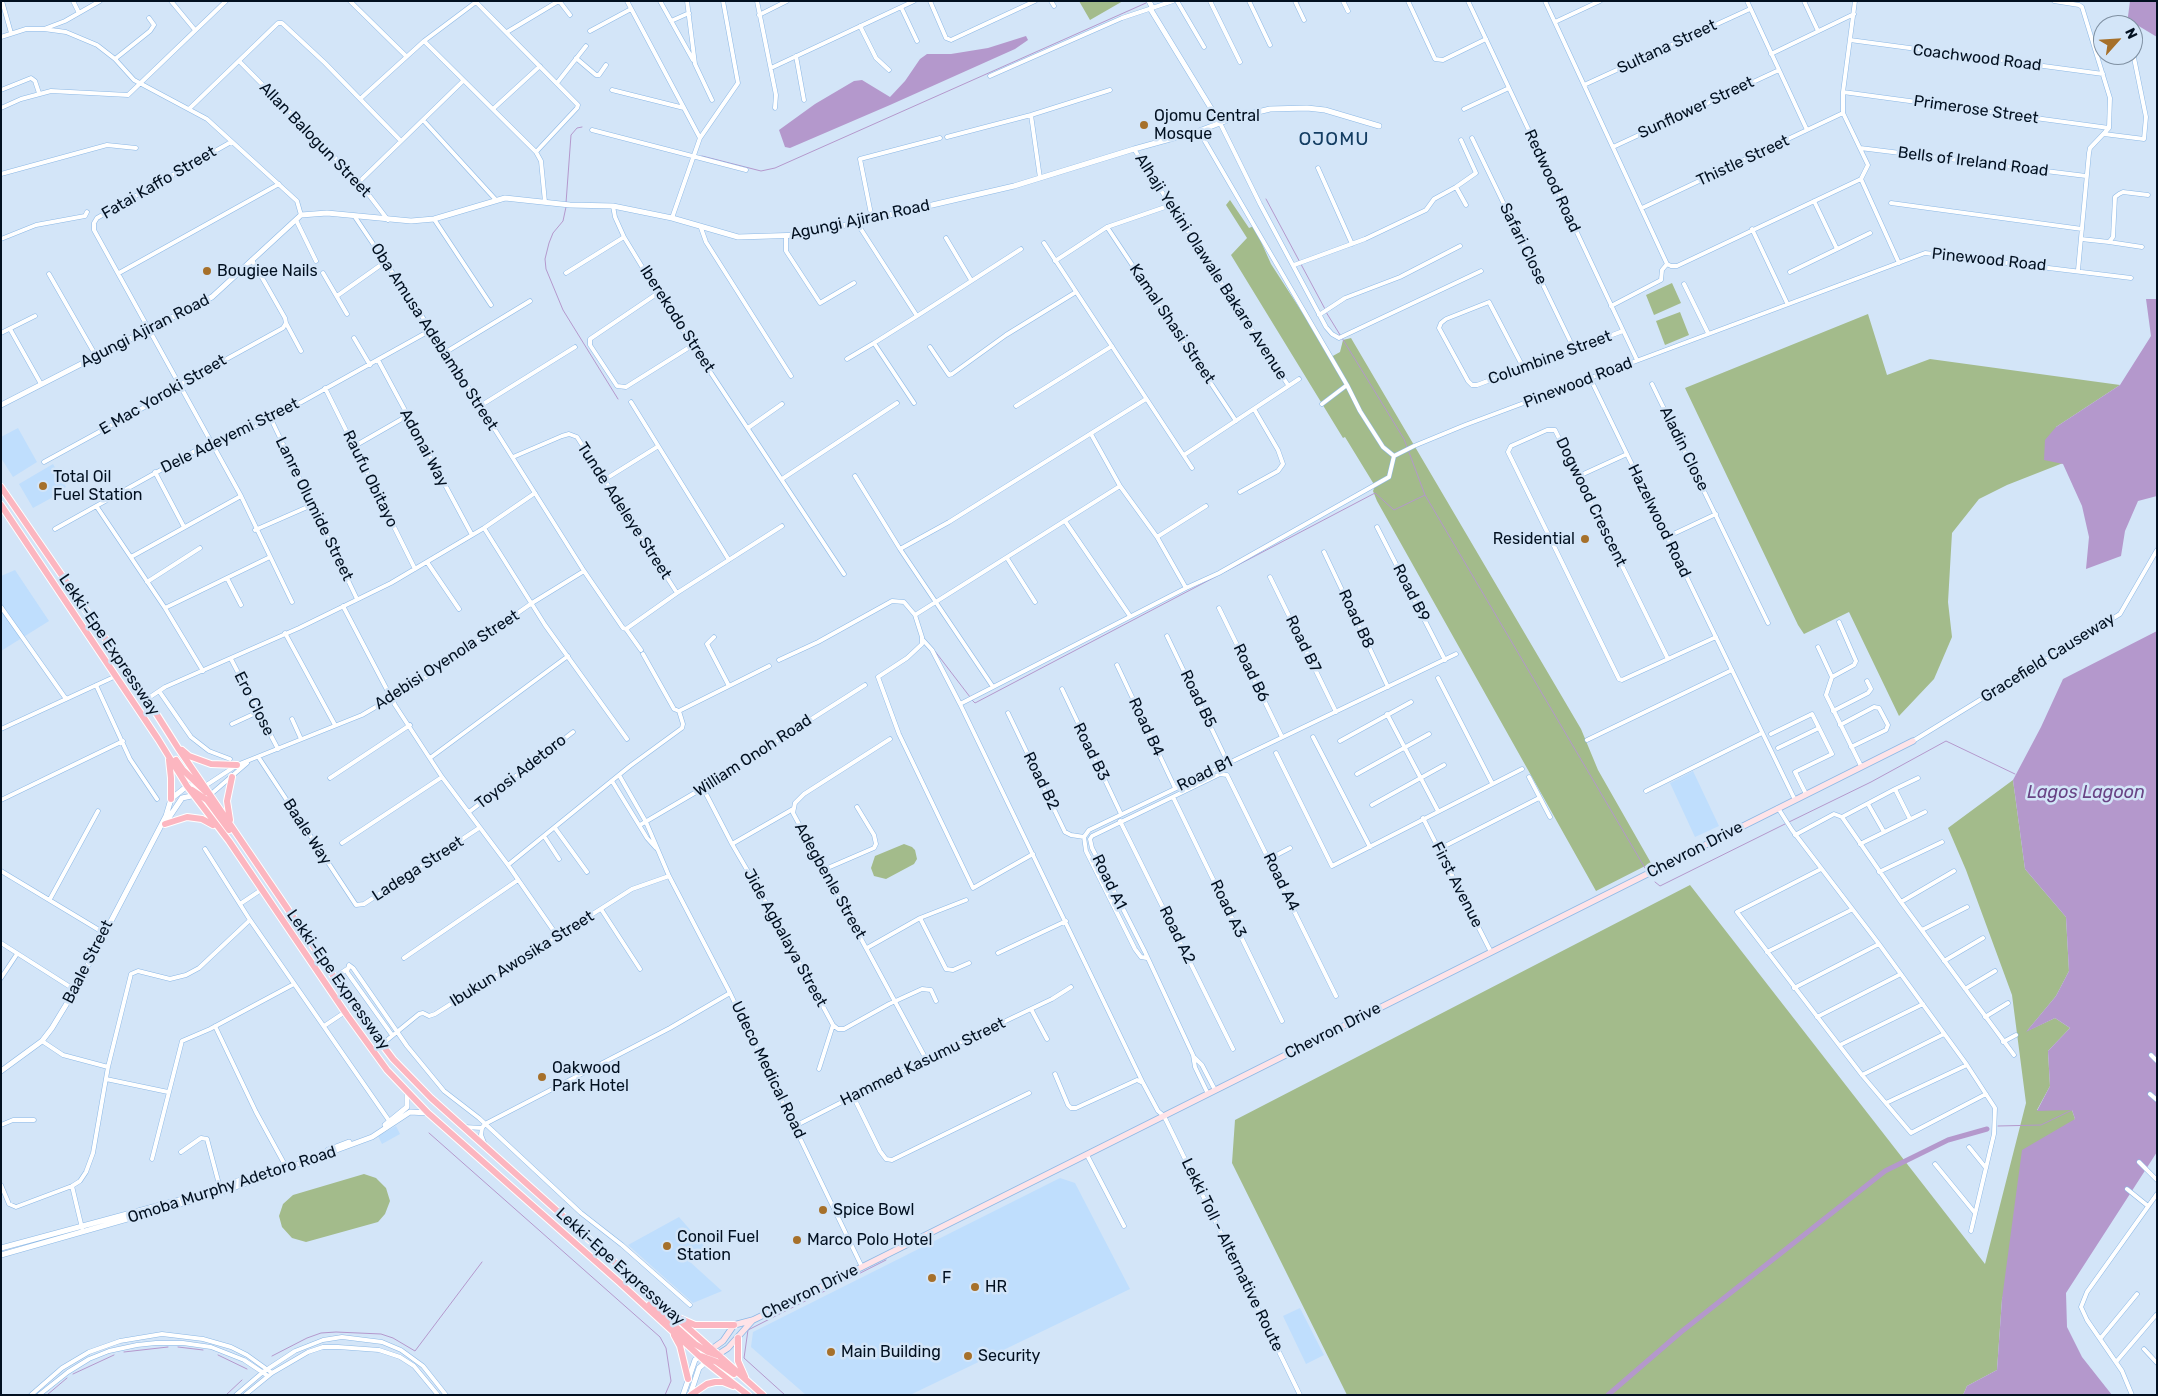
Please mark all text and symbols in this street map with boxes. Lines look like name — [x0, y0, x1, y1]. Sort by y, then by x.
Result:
north arrow — [2093, 15, 2143, 65]
street label: Sultana Street — [1614, 16, 1720, 78]
text: N — [2121, 25, 2141, 42]
street label: Coachwood Road — [1912, 41, 2042, 75]
street label: Sunflower Street — [1635, 73, 1757, 143]
street label: Allan Balogun Street — [255, 78, 375, 202]
street label: Primerose Street — [1912, 92, 2040, 128]
place label: Ojomu Central Mosque — [1154, 106, 1260, 144]
marker: Ojomu Central Mosque — [1138, 119, 1150, 131]
street label: Redwood Road — [1520, 127, 1584, 235]
district label: OJOMU — [1298, 129, 1370, 151]
street label: Thistle Street — [1694, 131, 1792, 191]
street label: Fatai Kaffo Street — [98, 142, 220, 224]
street label: Bells of Ireland Road — [1897, 143, 2049, 181]
street label: Alhaji Yekini Olawale Bakare Avenue — [1131, 150, 1291, 384]
street label: Agungi Ajiran Road — [788, 196, 932, 244]
street label: Safari Close — [1495, 200, 1551, 288]
street label: Oba Amusa Adebambo Street — [366, 240, 502, 434]
street label: Pinewood Road — [1931, 244, 2047, 276]
place label: Bougiee Nails — [217, 261, 318, 281]
street label: Kamal Shasi Street — [1125, 261, 1219, 387]
street label: Iberekodo Street — [635, 262, 719, 376]
marker: Bougiee Nails — [201, 265, 213, 277]
street label: Agungi Ajiran Road — [77, 290, 213, 372]
street label: Columbine Street — [1486, 327, 1614, 389]
street label: E Mac Yoroki Street — [96, 351, 230, 439]
street label: Pinewood Road — [1521, 353, 1635, 413]
street label: Dele Adeyemi Street — [158, 394, 302, 478]
street label: Aladin Close — [1655, 404, 1713, 494]
street label: Adonai Way — [395, 406, 453, 490]
street label: Raufu Obitayo — [338, 427, 402, 531]
street label: Lanre Olumide Street — [271, 434, 357, 584]
street label: Dogwood Crescent — [1551, 434, 1631, 570]
street label: Tunde Adeleye Street — [573, 439, 675, 583]
street label: Hazelwood Road — [1623, 461, 1695, 581]
place label: Total Oil Fuel Station — [53, 467, 143, 505]
marker: Total Oil Fuel Station — [37, 480, 49, 492]
place label: Residential — [1493, 529, 1575, 549]
marker: Residential — [1579, 533, 1591, 545]
street label: Road B9 — [1388, 561, 1434, 625]
street label: Lekki-Epe Expressway — [54, 570, 164, 720]
street label: Road B8 — [1334, 587, 1378, 651]
street label: Adebisi Oyenola Street — [371, 606, 523, 714]
street label: Gracefield Causeway — [1977, 609, 2119, 707]
street label: Road B7 — [1281, 612, 1325, 676]
street label: Road B6 — [1229, 641, 1273, 705]
street label: Road B5 — [1176, 667, 1220, 731]
street label: Ero Close — [230, 669, 278, 739]
street label: Road B4 — [1124, 695, 1168, 759]
street label: William Onoh Road — [690, 711, 816, 801]
street label: Road B3 — [1069, 720, 1113, 784]
street label: Toyosi Adetoro — [472, 731, 570, 813]
street label: Road B2 — [1019, 749, 1063, 813]
street label: Road B1 — [1174, 752, 1236, 796]
water label: Lagos Lagoon — [2027, 782, 2145, 804]
street label: Baale Way — [279, 795, 335, 869]
street label: Chevron Drive — [1644, 818, 1746, 882]
street label: Adegbenle Street — [790, 820, 870, 942]
street label: Ladega Street — [369, 832, 467, 906]
street label: First Avenue — [1427, 839, 1487, 931]
street label: Road A4 — [1259, 850, 1303, 914]
street label: Road A1 — [1088, 851, 1130, 913]
street label: Jide Agbalaya Street — [739, 866, 831, 1010]
street label: Road A3 — [1206, 877, 1250, 941]
street label: Road A2 — [1155, 903, 1199, 967]
street label: Lekki-Epe Expressway — [282, 906, 394, 1054]
street label: Ibukun Awosika Street — [446, 907, 598, 1011]
street label: Baale Street — [59, 917, 117, 1007]
street label: Udeco Medical Road — [726, 998, 810, 1142]
street label: Chevron Drive — [1282, 999, 1384, 1063]
street label: Hammed Kasumu Street — [837, 1014, 1009, 1110]
place label: Oakwood Park Hotel — [552, 1058, 629, 1096]
marker: Oakwood Park Hotel — [536, 1071, 548, 1083]
street label: Omoba Murphy Adetoro Road — [125, 1142, 339, 1228]
street label: Lekki Toll - Alternative Route — [1177, 1155, 1287, 1355]
place label: Spice Bowl — [833, 1200, 914, 1220]
street label: Lekki-Epe Expressway — [552, 1204, 688, 1330]
marker: Spice Bowl — [817, 1204, 829, 1216]
place label: Conoil Fuel Station — [677, 1227, 759, 1265]
place label: Marco Polo Hotel — [807, 1230, 932, 1250]
marker: Marco Polo Hotel — [791, 1234, 803, 1246]
marker: Conoil Fuel Station — [661, 1240, 673, 1252]
street label: Chevron Drive — [759, 1260, 861, 1324]
place label: F — [942, 1268, 951, 1288]
marker: F — [926, 1272, 938, 1284]
place label: HR — [985, 1277, 1007, 1297]
marker: HR — [969, 1281, 981, 1293]
place label: Main Building — [841, 1342, 941, 1362]
marker: Main Building — [825, 1346, 837, 1358]
place label: Security — [978, 1346, 1040, 1366]
marker: Security — [962, 1350, 974, 1362]

